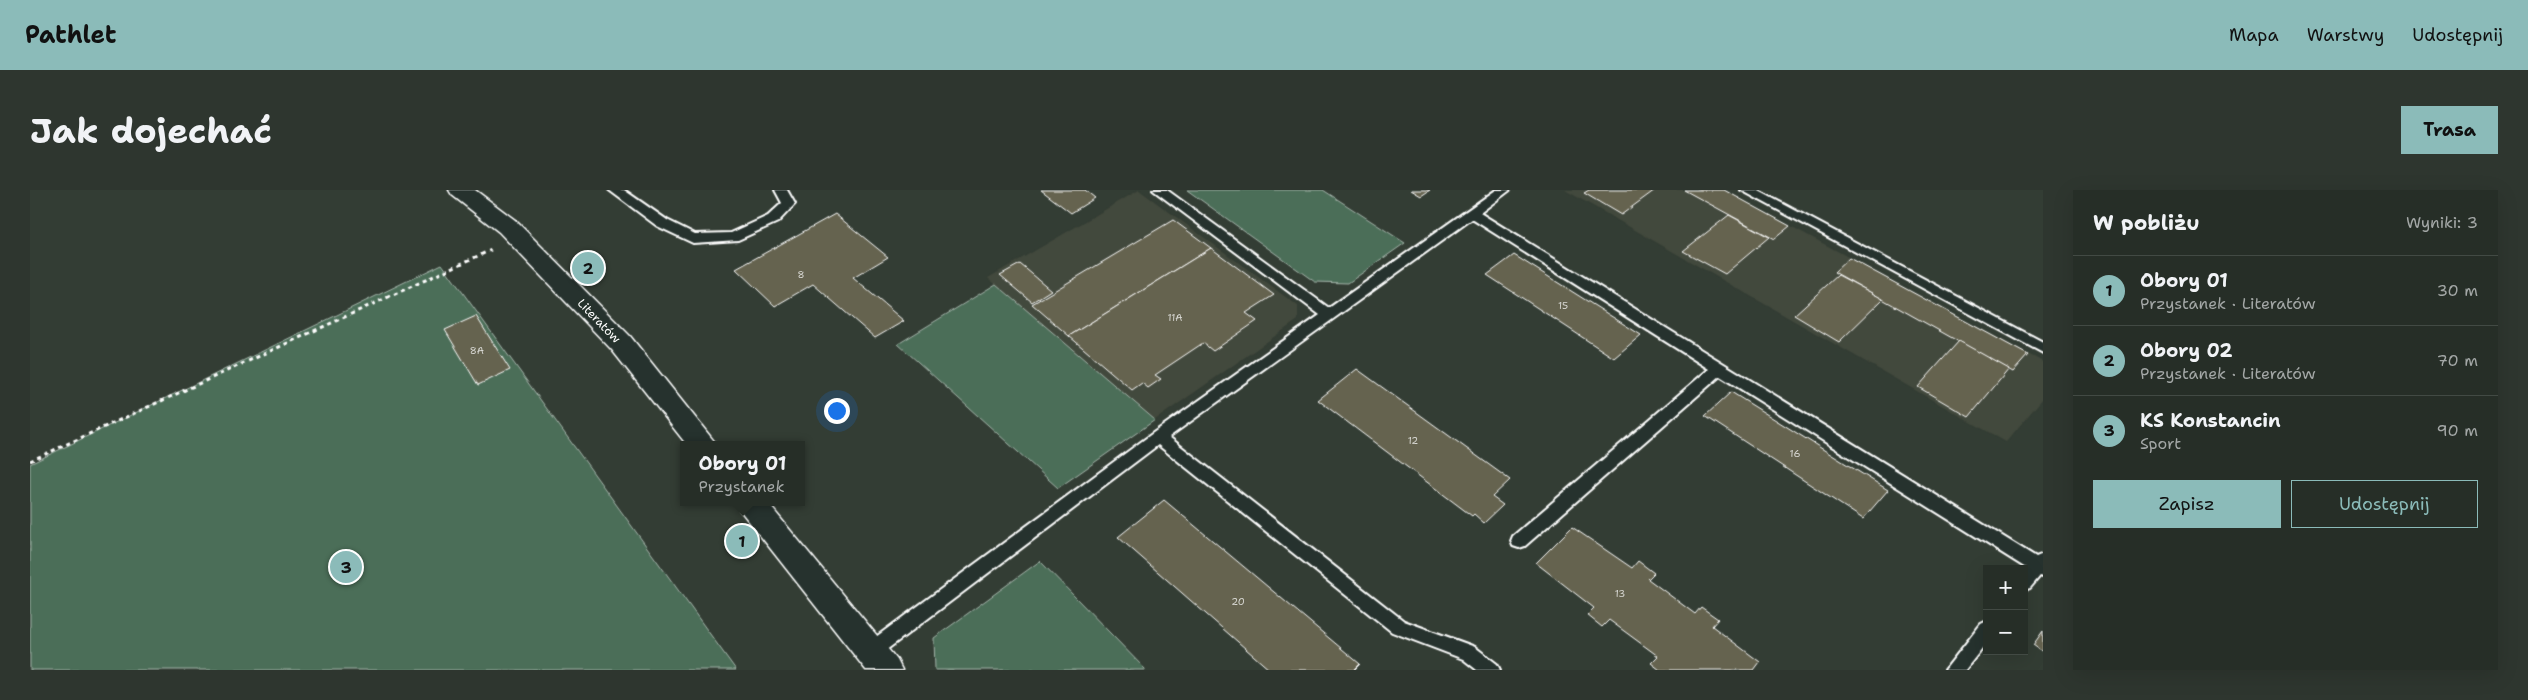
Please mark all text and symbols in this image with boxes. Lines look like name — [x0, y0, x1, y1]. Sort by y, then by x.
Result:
text: Pathlet — [25, 19, 116, 51]
text: Mapa — [2229, 23, 2279, 47]
text: Warstwy — [2307, 23, 2384, 47]
text: Udostępnij — [2412, 23, 2503, 47]
button: Trasa — [2401, 106, 2498, 154]
text: Jak dojechać — [30, 107, 272, 154]
text: W pobliżu — [2093, 209, 2200, 237]
text: Wyniki: 3 — [2406, 212, 2478, 233]
pin: 2 — [572, 249, 604, 287]
house number: 8 — [798, 268, 805, 281]
text: Obory 01 — [2140, 268, 2228, 293]
text: 1 — [2105, 280, 2113, 301]
text: 30 m — [2437, 280, 2478, 301]
text: Przystanek · Literatów — [2140, 293, 2316, 314]
street label: Literatów — [574, 295, 624, 347]
house number: 15 — [1558, 299, 1568, 312]
house number: 11A — [1168, 311, 1182, 324]
text: Obory 02 — [2140, 338, 2232, 363]
house number: 8A — [470, 344, 484, 357]
text: 2 — [2103, 350, 2115, 371]
text: 70 m — [2437, 350, 2478, 371]
text: Przystanek · Literatów — [2140, 363, 2316, 384]
your location — [824, 398, 850, 424]
text: KS Konstancin — [2140, 408, 2281, 433]
text: 3 — [2103, 420, 2115, 441]
text: 90 m — [2437, 420, 2478, 441]
text: Sport — [2140, 433, 2181, 454]
house number: 12 — [1408, 434, 1418, 447]
popup — [680, 441, 805, 506]
house number: 16 — [1790, 447, 1800, 460]
text: Obory 01 — [698, 451, 787, 476]
text: Przystanek — [698, 476, 785, 497]
button: Zapisz — [2093, 480, 2281, 528]
button: Udostępnij — [2291, 480, 2478, 528]
pin: 1 — [726, 522, 758, 560]
pin: 3 — [330, 548, 362, 586]
map controls — [1983, 565, 2028, 655]
button: + — [1983, 565, 2028, 610]
house number: 13 — [1615, 587, 1625, 600]
house number: 20 — [1231, 595, 1245, 608]
button: − — [1983, 610, 2028, 655]

